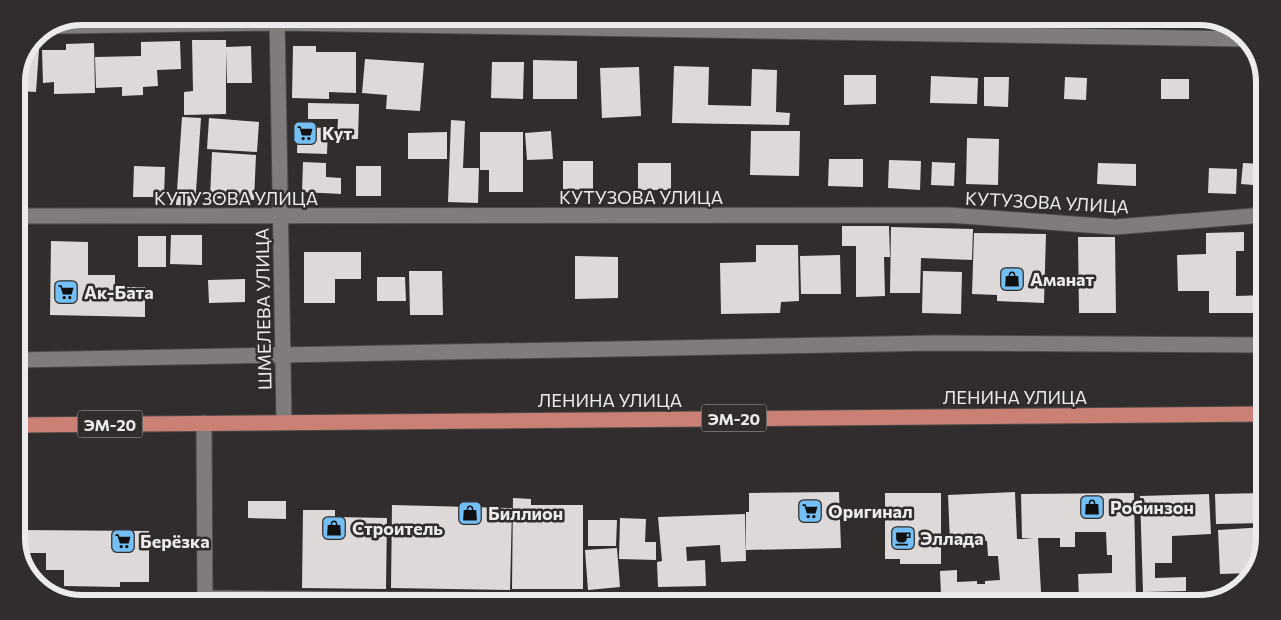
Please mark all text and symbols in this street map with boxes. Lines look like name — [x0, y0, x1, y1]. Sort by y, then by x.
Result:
supermarket icon: Кут — [292, 120, 318, 146]
place label: Кут — [322, 122, 353, 144]
street label: КУТУЗОВА УЛИЦА — [559, 186, 723, 208]
street label: КУТУЗОВА УЛИЦА — [154, 187, 318, 209]
street label: КУТУЗОВА УЛИЦА — [964, 187, 1130, 217]
street label: ШМЕЛЕВА УЛИЦА — [251, 228, 275, 390]
shop icon: Аманат — [999, 266, 1025, 292]
place label: Аманат — [1030, 268, 1094, 290]
supermarket icon: Ак-Бата — [53, 279, 79, 305]
place label: Ак-Бата — [84, 281, 154, 303]
street label: ЛЕНИНА УЛИЦА — [943, 386, 1087, 408]
street label: ЛЕНИНА УЛИЦА — [538, 389, 682, 411]
road number: ЭМ-20 — [702, 404, 766, 432]
road number: ЭМ-20 — [78, 410, 142, 438]
shop icon: Робинзон — [1079, 494, 1105, 520]
place label: Робинзон — [1110, 496, 1194, 518]
supermarket icon: Оригинал — [797, 498, 823, 524]
shop icon: Биллион — [457, 500, 483, 526]
place label: Оригинал — [828, 500, 913, 522]
place label: Биллион — [488, 502, 563, 524]
shop icon: Строитель — [321, 515, 347, 541]
place label: Строитель — [352, 517, 443, 539]
cafe icon: Эллада — [890, 525, 916, 551]
place label: Эллада — [920, 527, 984, 549]
supermarket icon: Берёзка — [110, 528, 136, 554]
place label: Берёзка — [140, 530, 210, 552]

